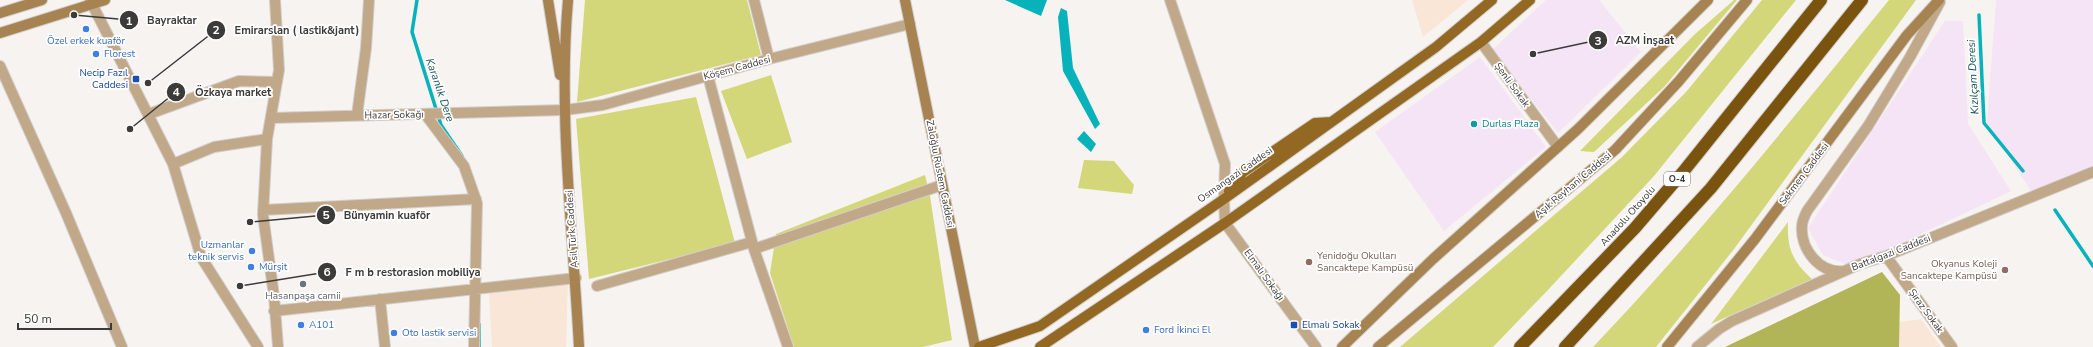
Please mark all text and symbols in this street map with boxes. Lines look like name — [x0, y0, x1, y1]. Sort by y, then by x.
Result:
callout: Bayraktar — [119, 9, 205, 32]
text: 1 — [125, 13, 133, 29]
text: Bayraktar — [147, 13, 198, 28]
callout: Emirarslan ( lastik&jant) — [206, 18, 367, 41]
text: 2 — [212, 22, 220, 38]
text: Emirarslan ( lastik&jant) — [235, 23, 359, 38]
marker: Özel erkek kuaför — [81, 24, 91, 34]
callout: AZM İnşaat — [1588, 29, 1683, 52]
text: AZM İnşaat — [1616, 32, 1675, 48]
text: 3 — [1594, 33, 1602, 49]
place label: Özel erkek kuaför — [47, 34, 125, 48]
water label: Kızılçam Deresi — [1964, 39, 1982, 115]
place label: Florest — [104, 47, 136, 61]
marker: Florest — [91, 49, 101, 59]
street label: Köşem Caddesi — [702, 52, 772, 84]
water label: Karanlık Dere — [422, 56, 458, 124]
street label: Şenli Sokak — [1491, 60, 1534, 111]
place label: Necip Fazıl Caddesi — [79, 66, 128, 92]
marker: Necip Fazıl Caddesi — [131, 74, 141, 84]
callout: Özkaya market — [166, 81, 279, 104]
text: 4 — [172, 84, 180, 100]
text: Özkaya market — [195, 84, 272, 100]
street label: Hazar Sokağı — [364, 107, 424, 123]
place label: Durlas Plaza — [1482, 117, 1539, 131]
street label: Zaloğlu Rüstem Caddesi — [923, 119, 957, 229]
marker: Durlas Plaza — [1469, 119, 1479, 129]
street label: Sekmen Caddesi — [1776, 140, 1832, 208]
street label: Osmangazi Caddesi — [1195, 144, 1275, 206]
street label: Aşık Reyhani Caddesi — [1532, 149, 1614, 221]
road number: O-4 — [1664, 172, 1690, 186]
street label: Anadolu Otoyolu — [1597, 183, 1659, 249]
street label: Asil Türk Caddesi — [562, 190, 582, 268]
callout: Bünyamin kuaför — [316, 204, 439, 227]
text: 5 — [322, 207, 330, 223]
text: Bünyamin kuaför — [344, 208, 431, 223]
street label: Battalgazi Caddesi — [1849, 231, 1933, 275]
place label: Uzmanlar teknik servis — [188, 238, 244, 264]
marker: Uzmanlar teknik servis — [247, 246, 257, 256]
street label: Elmalı Sokağı — [1241, 246, 1287, 304]
place label: Yenidoğu Okulları Sancaktepe Kampüsü — [1316, 249, 1413, 275]
marker: Yenidoğu Okulları Sancaktepe Kampüsü — [1304, 257, 1314, 267]
place label: Okyanus Koleji Sancaktepe Kampüsü — [1901, 257, 1997, 283]
place label: Mürşit — [259, 260, 288, 274]
callout: F m b restorasion mobiliya — [317, 260, 488, 283]
marker: Mürşit — [246, 262, 256, 272]
text: 6 — [323, 264, 331, 280]
text: F m b restorasion mobiliya — [346, 265, 480, 280]
marker: Okyanus Koleji Sancaktepe Kampüsü — [2000, 265, 2010, 275]
marker: Hasanpaşa camii — [298, 279, 308, 289]
street label: Şiraz Sokak — [1905, 286, 1947, 337]
place label: Hasanpaşa camii — [265, 289, 341, 303]
scale bar — [18, 305, 111, 331]
text: 50 m — [24, 311, 52, 327]
place label: A101 — [309, 318, 334, 332]
place label: Elmalı Sokak — [1302, 318, 1360, 332]
marker: A101 — [296, 320, 306, 330]
marker: Elmalı Sokak — [1289, 320, 1299, 330]
place label: Ford İkinci El — [1154, 323, 1211, 337]
marker: Ford İkinci El — [1141, 325, 1151, 335]
place label: Oto lastik servisi — [402, 326, 476, 340]
marker: Oto lastik servisi — [389, 328, 399, 338]

